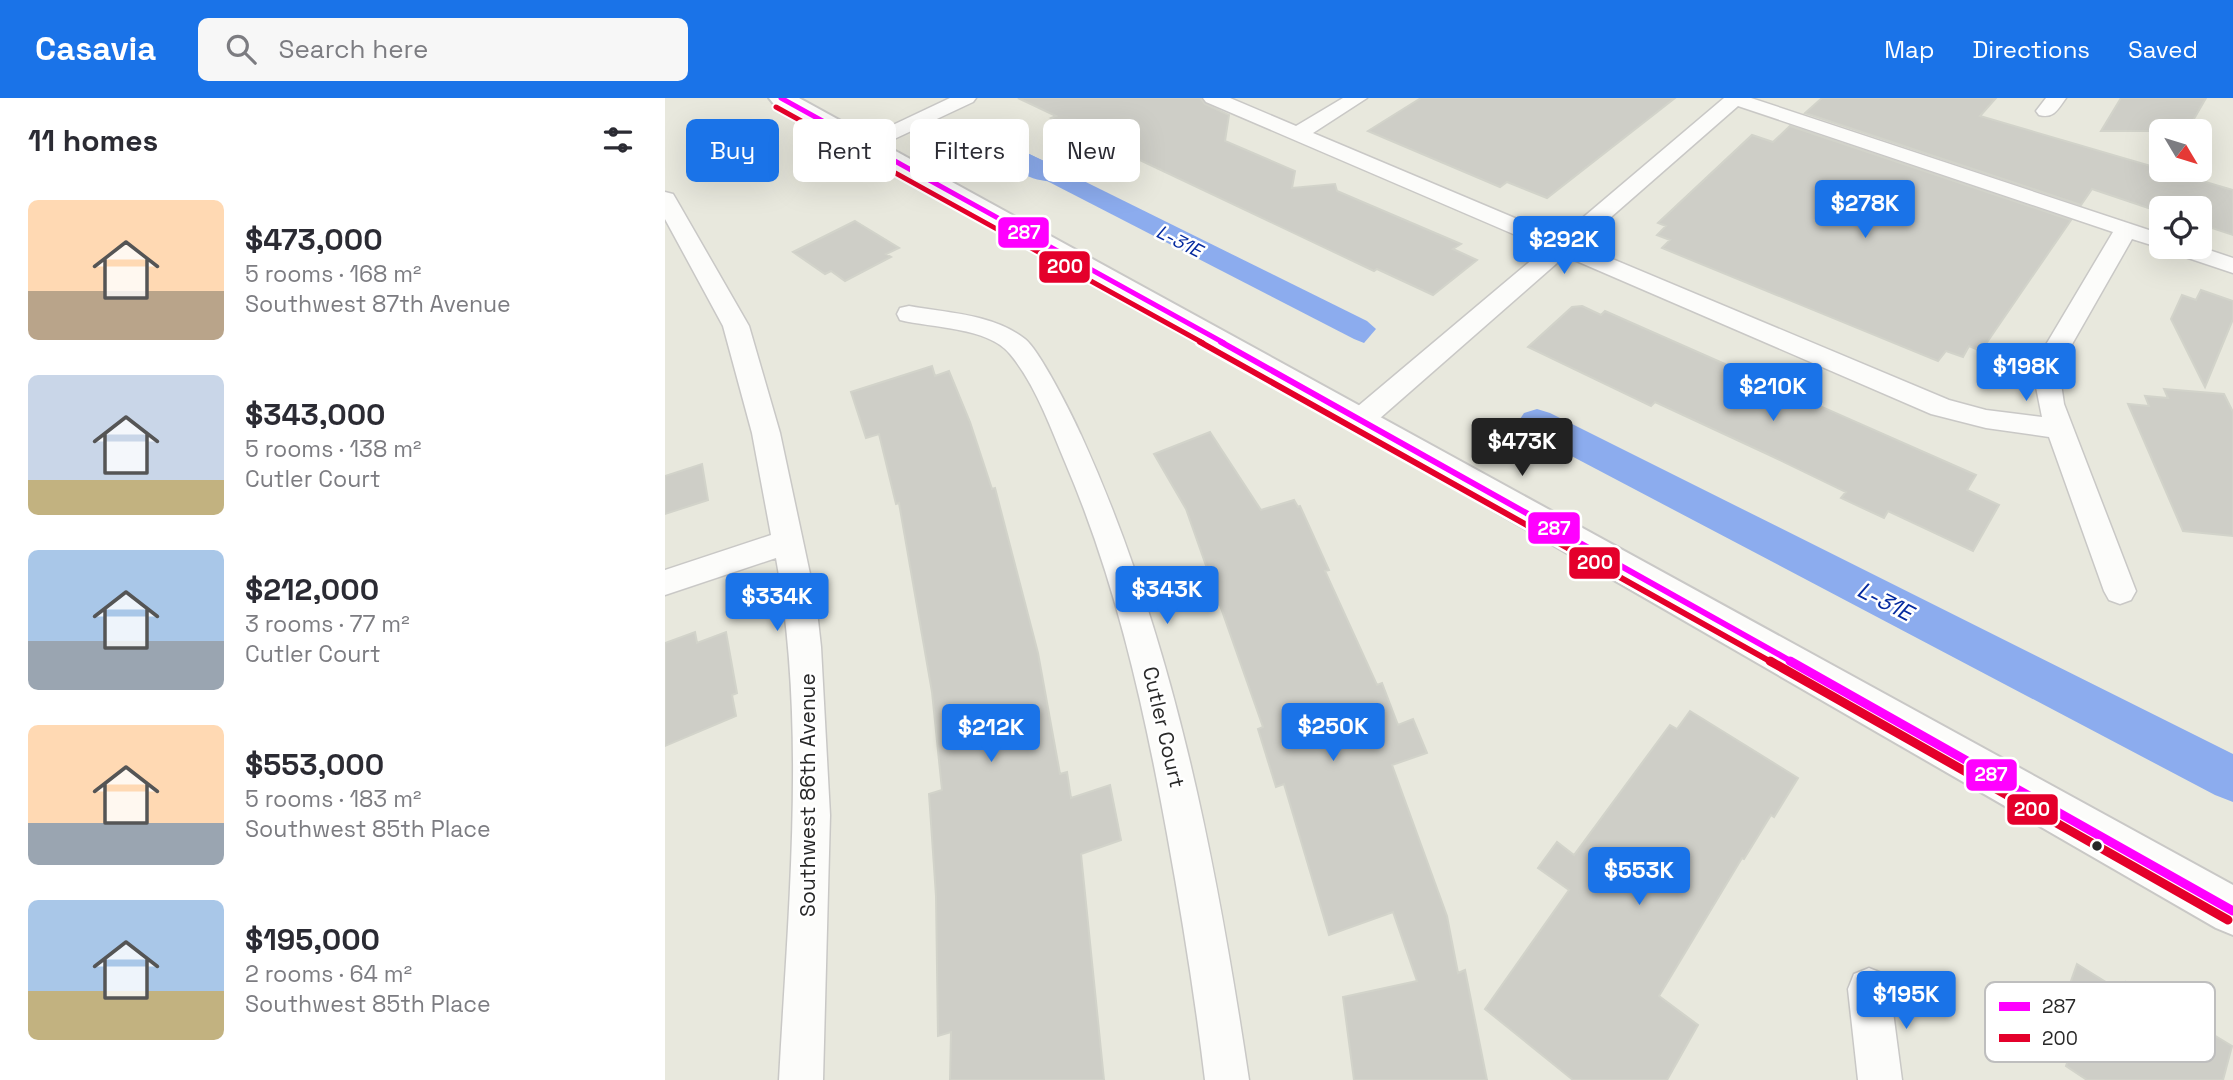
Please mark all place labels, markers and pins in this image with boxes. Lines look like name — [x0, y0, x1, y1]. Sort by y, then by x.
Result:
pin: $278K — [1816, 180, 1914, 240]
pin: $292K — [1515, 216, 1613, 276]
pin: $198K — [1977, 344, 2075, 403]
pin: $210K — [1724, 364, 1822, 423]
pin: $473K — [1473, 418, 1571, 478]
pin: $343K — [1118, 566, 1216, 626]
pin: $334K — [728, 574, 826, 633]
pin: $212K — [942, 704, 1040, 764]
pin: $250K — [1284, 704, 1382, 763]
unlabelled marker — [2090, 839, 2104, 853]
pin: $553K — [1590, 848, 1688, 907]
pin: $195K — [1857, 972, 1955, 1031]

